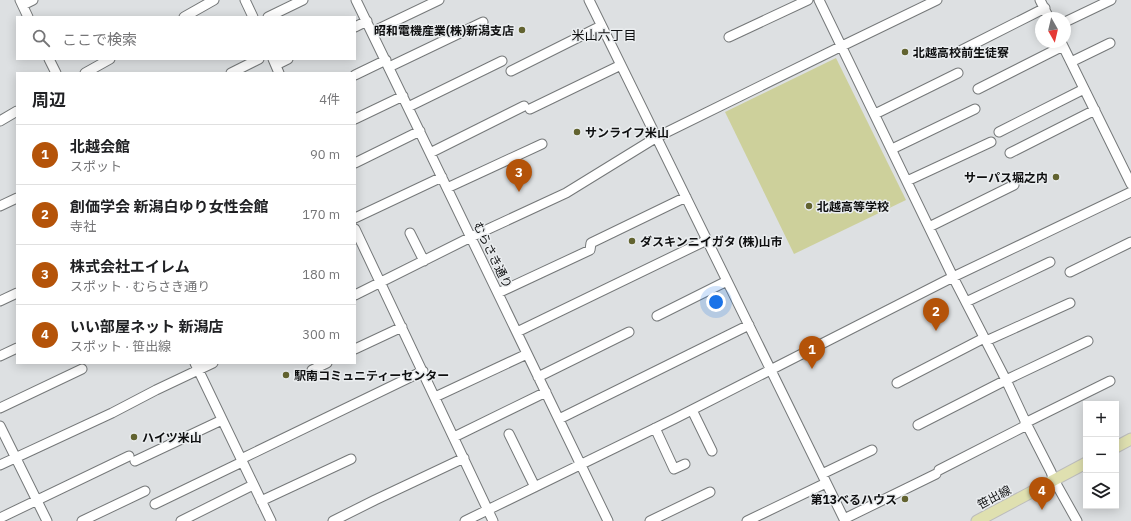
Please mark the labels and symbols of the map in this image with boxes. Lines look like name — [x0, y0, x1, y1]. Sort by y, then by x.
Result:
north arrow — [1035, 12, 1071, 48]
place label: 昭和電機産業(株)新潟支店 — [374, 23, 514, 38]
marker: 昭和電機産業(株)新潟支店 — [517, 25, 527, 35]
district label: 米山六丁目 — [571, 27, 637, 44]
place label: 北越高校前生徒寮 — [913, 45, 1009, 60]
marker: 北越高校前生徒寮 — [900, 47, 910, 57]
place label: サンライフ米山 — [585, 125, 669, 140]
marker: サンライフ米山 — [572, 127, 582, 137]
pin: 3 — [506, 159, 532, 192]
place label: サーパス堀之内 — [964, 170, 1048, 185]
marker: サーパス堀之内 — [1051, 172, 1061, 182]
place label: 北越高等学校 — [817, 199, 889, 214]
marker: 北越高等学校 — [804, 201, 814, 211]
street label: むらさき通り — [470, 219, 516, 291]
place label: ダスキンニイガタ (株)山市 — [640, 234, 783, 249]
marker: ダスキンニイガタ (株)山市 — [627, 236, 637, 246]
your location — [706, 292, 726, 312]
pin: 2 — [923, 298, 949, 331]
pin: 1 — [799, 336, 825, 369]
place label: 駅南コミュニティーセンター — [294, 368, 449, 383]
marker: 駅南コミュニティーセンター — [281, 370, 291, 380]
place label: ハイツ米山 — [142, 430, 202, 445]
marker: ハイツ米山 — [129, 432, 139, 442]
pin: 4 — [1029, 477, 1055, 510]
street label: 笹出線 — [975, 482, 1013, 512]
place label: 第13べるハウス — [811, 492, 897, 507]
marker: 第13べるハウス — [900, 494, 910, 504]

